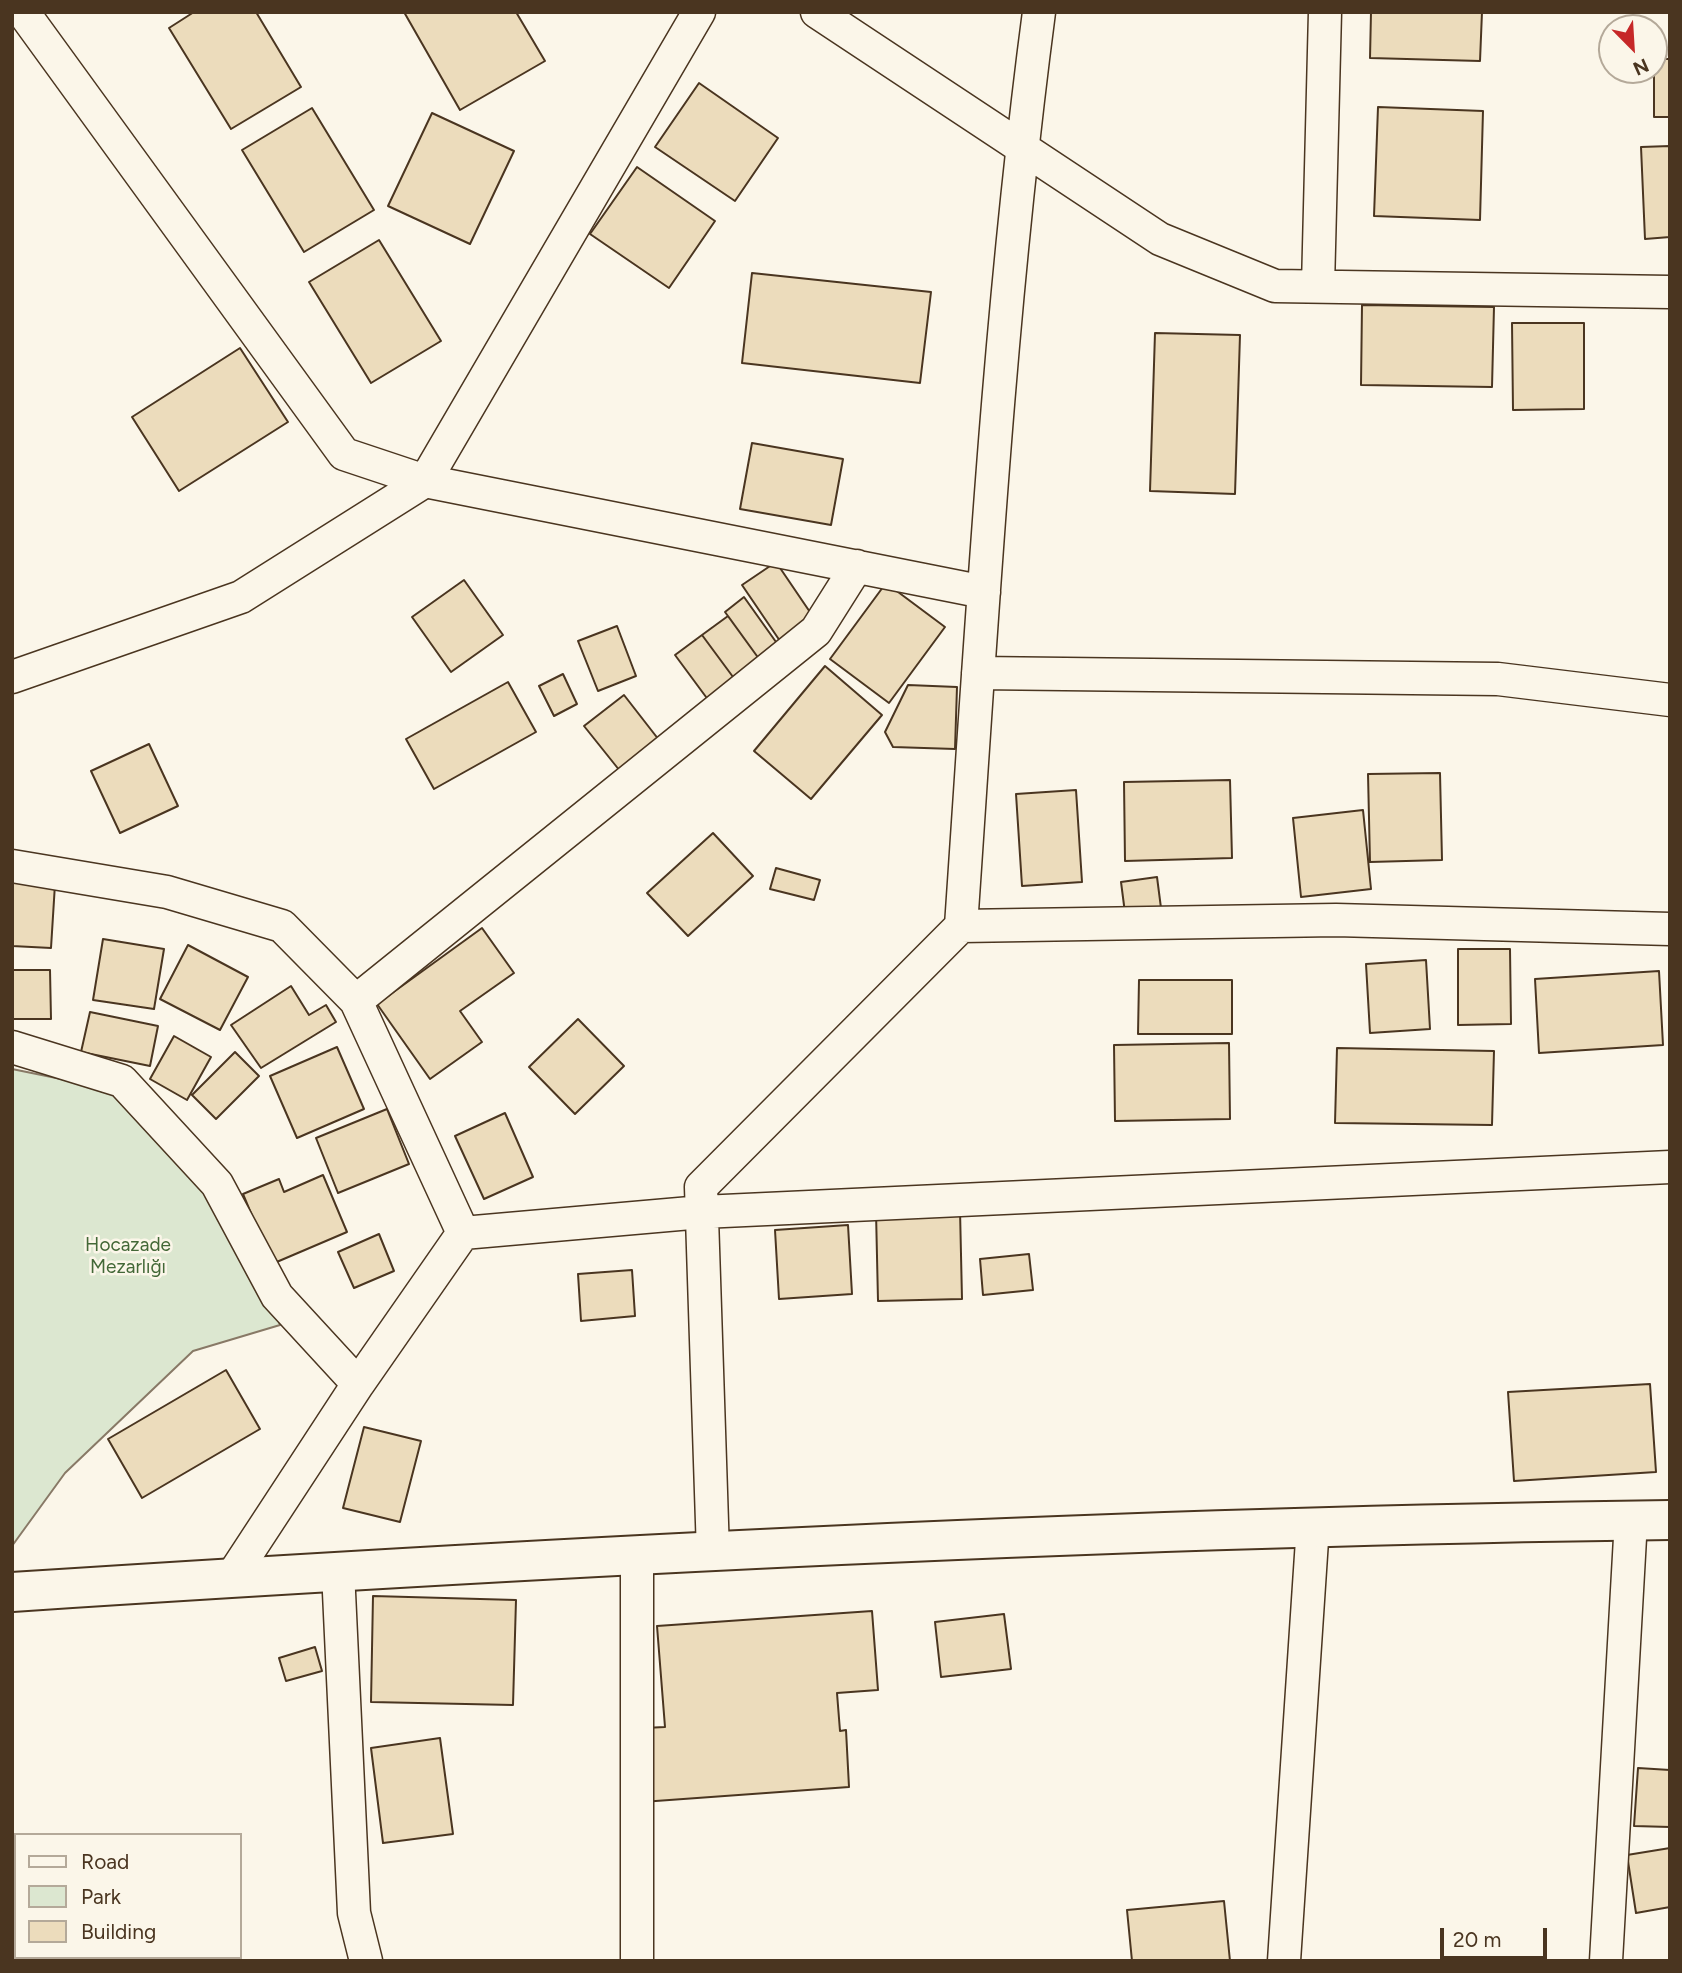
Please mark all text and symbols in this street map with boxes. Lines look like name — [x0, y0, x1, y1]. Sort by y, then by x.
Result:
north arrow — [1598, 14, 1668, 84]
text: N — [1630, 53, 1652, 80]
park label: Hocazade Mezarlığı — [85, 1234, 171, 1278]
legend — [14, 1833, 242, 1959]
text: Road — [81, 1849, 129, 1874]
text: Park — [81, 1884, 121, 1909]
scale bar — [1444, 1913, 1551, 1957]
text: Building — [81, 1919, 156, 1944]
text: 20 m — [1453, 1927, 1501, 1952]

